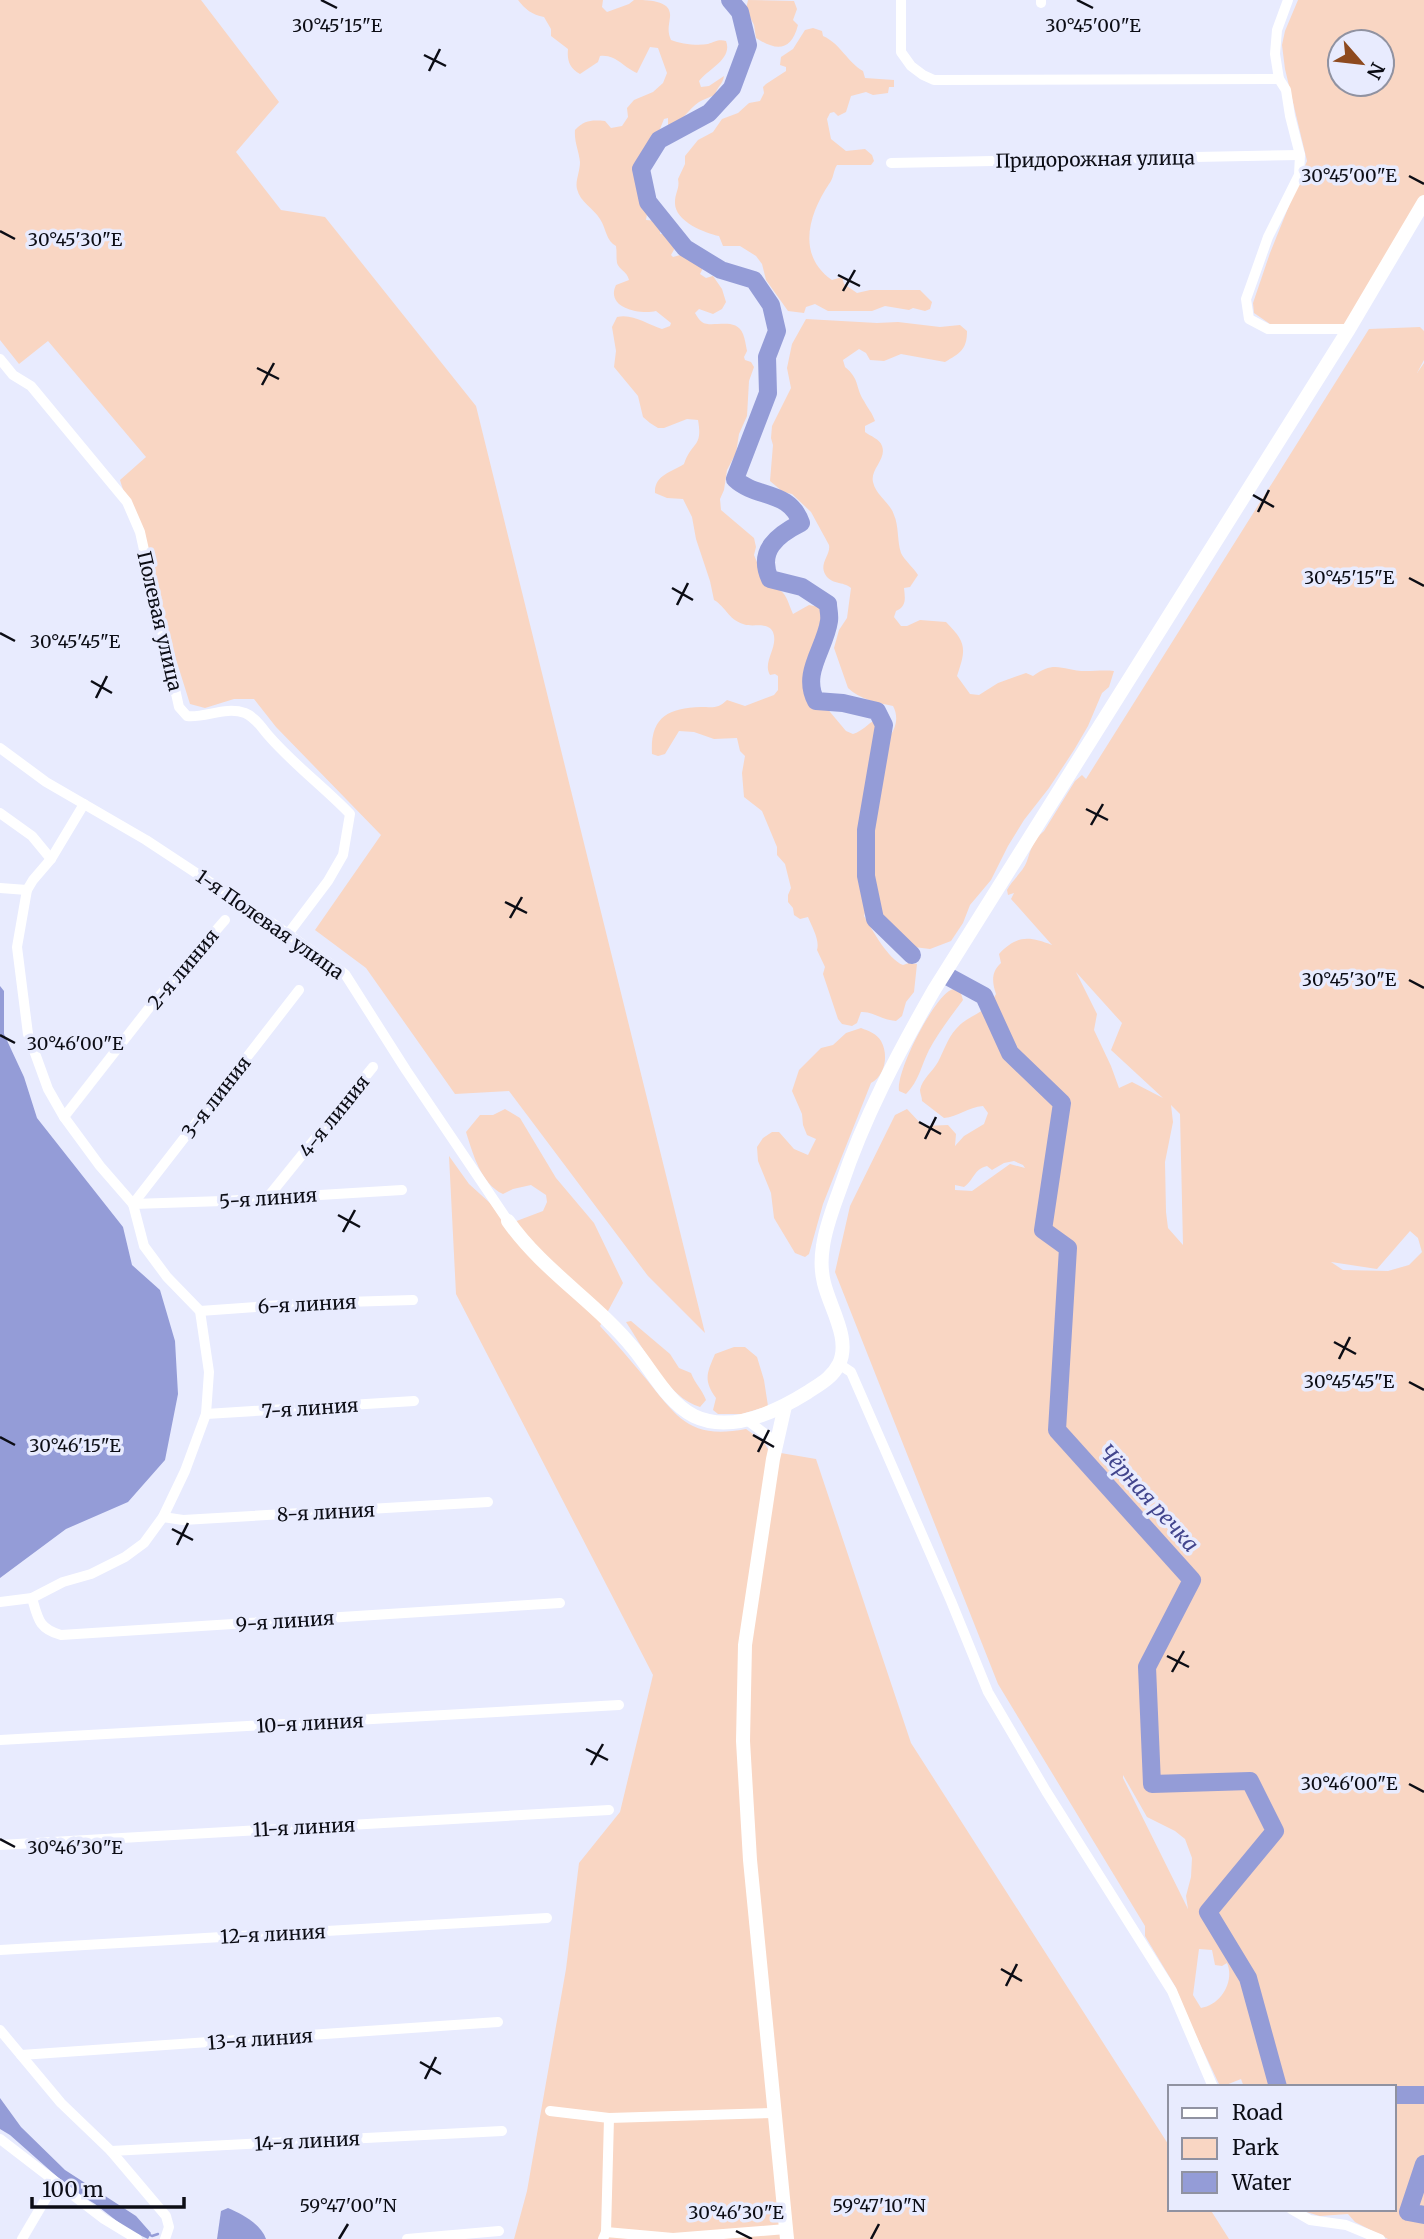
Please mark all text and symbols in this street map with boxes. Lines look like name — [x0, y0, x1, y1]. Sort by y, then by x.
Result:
text: 30°45'15"E — [292, 14, 383, 37]
text: 30°45'00"E — [1045, 14, 1141, 37]
north arrow — [1326, 28, 1396, 98]
text: N — [1362, 59, 1390, 83]
street label: Придорожная улица — [995, 145, 1195, 173]
text: 30°45'00"E — [1301, 164, 1397, 187]
text: 30°45'30"E — [28, 228, 123, 251]
street label: Полевая улица — [132, 549, 188, 693]
text: 30°45'15"E — [1304, 566, 1395, 589]
text: 30°45'45"E — [30, 630, 121, 653]
street label: 1-я Полевая улица — [191, 864, 349, 984]
street label: 2-я линия — [143, 924, 223, 1014]
text: 30°45'30"E — [1302, 968, 1397, 991]
text: 30°46'00"E — [27, 1032, 124, 1055]
street label: 3-я линия — [176, 1051, 256, 1143]
street label: 4-я линия — [294, 1070, 374, 1162]
street label: 5-я линия — [218, 1183, 318, 1213]
street label: 6-я линия — [257, 1289, 357, 1319]
text: 30°45'45"E — [1304, 1370, 1395, 1393]
street label: 7-я линия — [261, 1393, 359, 1423]
text: 30°46'15"E — [29, 1434, 121, 1457]
water label: Чёрная речка — [1094, 1439, 1204, 1557]
street label: 8-я линия — [276, 1497, 376, 1527]
street label: 9-я линия — [235, 1606, 335, 1636]
street label: 10-я линия — [256, 1708, 364, 1738]
text: 30°46'00"E — [1301, 1772, 1398, 1795]
street label: 11-я линия — [252, 1812, 356, 1842]
text: 30°46'30"E — [27, 1836, 123, 1859]
street label: 12-я линия — [220, 1919, 326, 1949]
street label: 13-я линия — [206, 2023, 314, 2055]
legend — [1168, 2085, 1396, 2211]
text: Road — [1232, 2099, 1283, 2126]
street label: 14-я линия — [253, 2126, 361, 2156]
text: Park — [1232, 2134, 1279, 2161]
scale bar — [32, 2166, 184, 2210]
text: Water — [1231, 2169, 1291, 2196]
text: 100 m — [42, 2176, 104, 2203]
text: 59°47'00"N — [299, 2194, 397, 2217]
text: 59°47'10"N — [832, 2194, 926, 2217]
text: 30°46'30"E — [688, 2201, 784, 2224]

